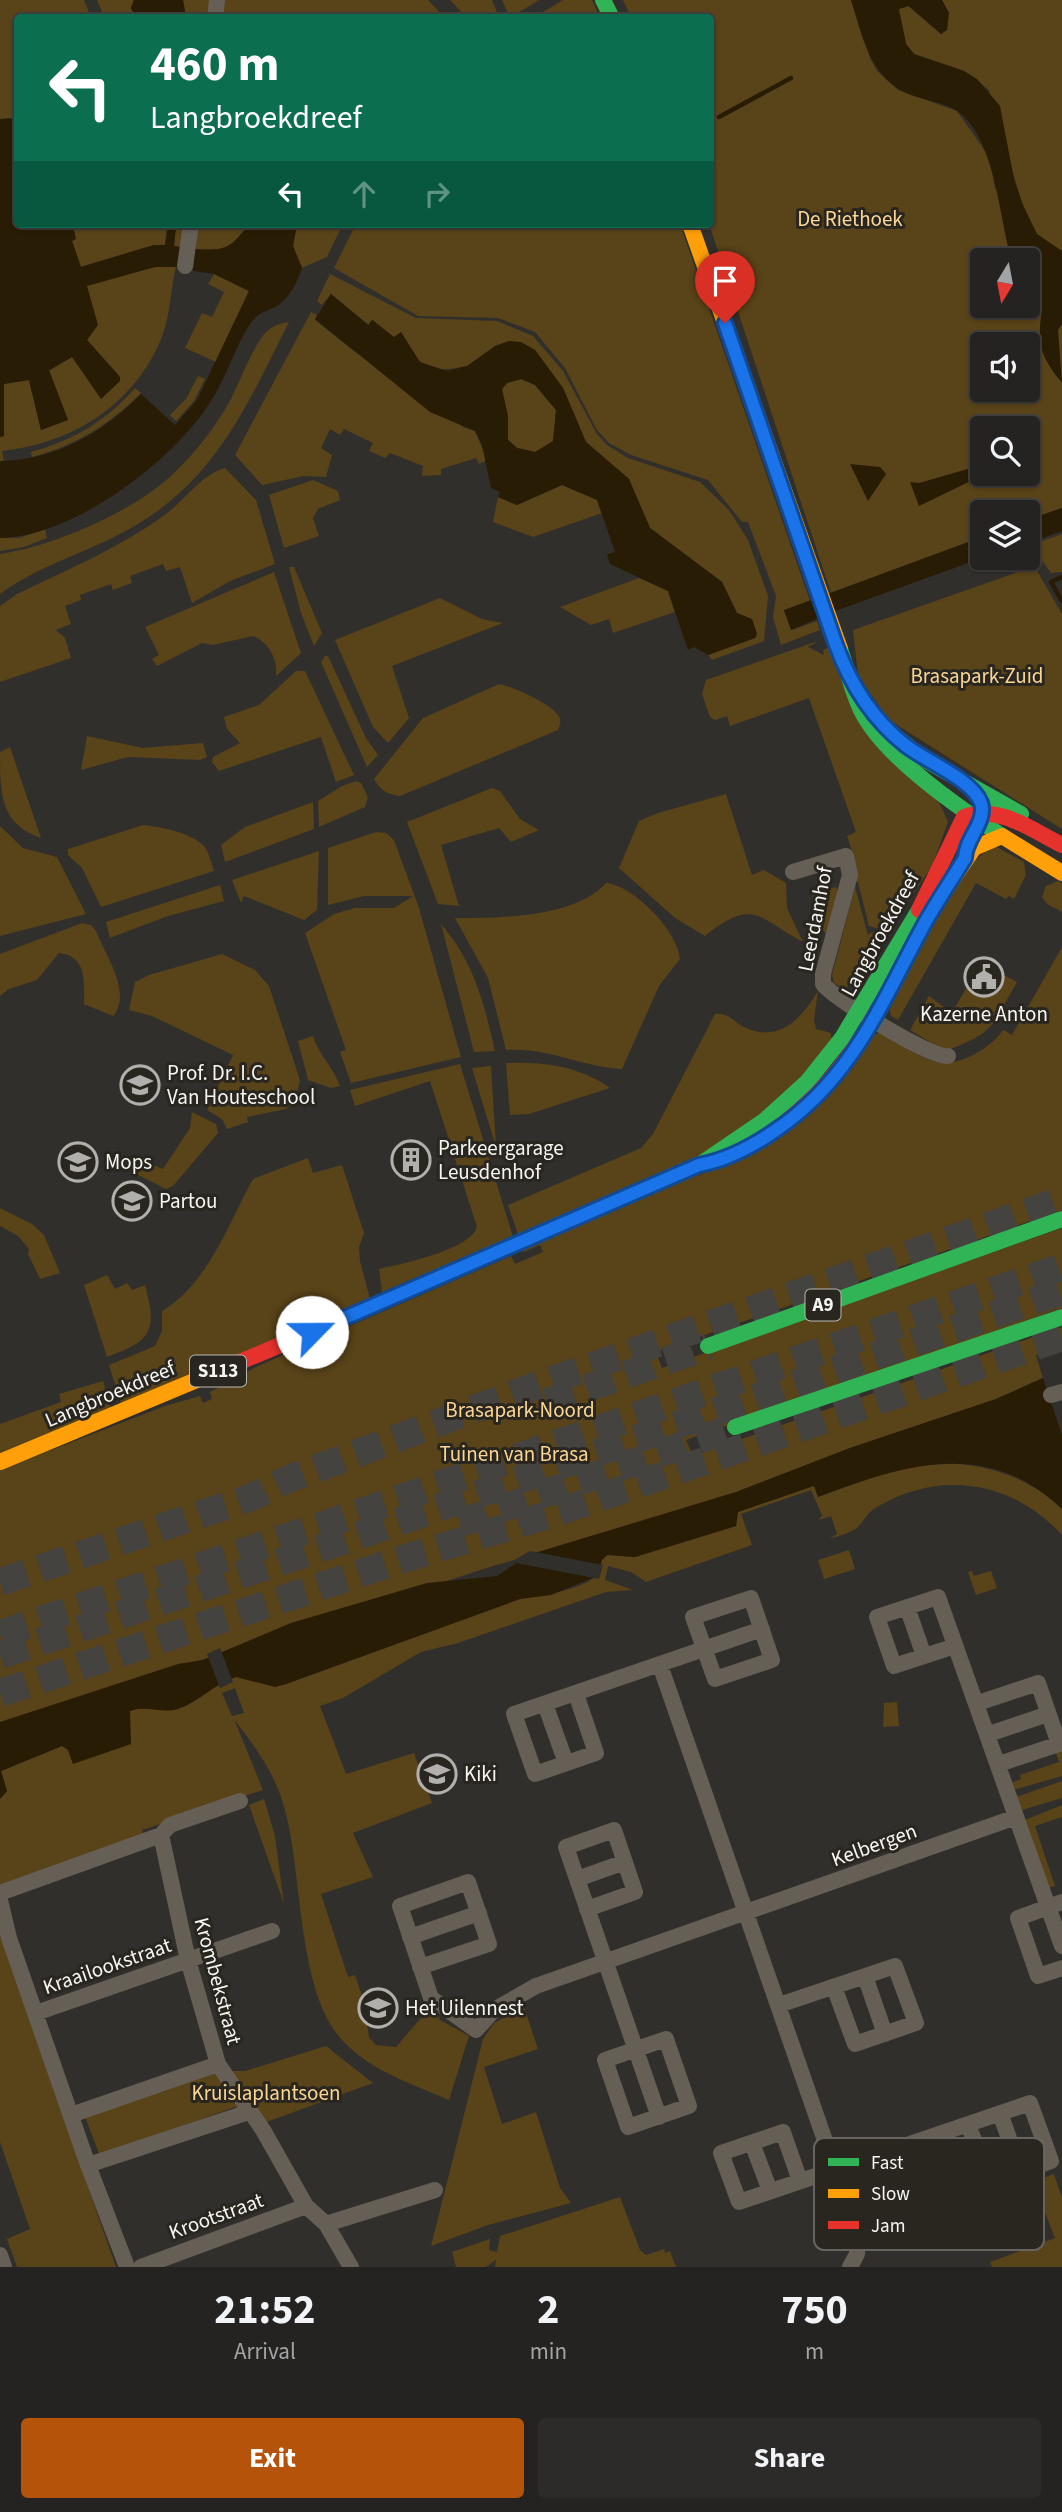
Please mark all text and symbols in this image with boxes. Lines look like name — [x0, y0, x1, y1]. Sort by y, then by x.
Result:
text: 460 m — [150, 30, 279, 100]
icon: left — [35, 42, 126, 133]
text: Langbroekdreef — [150, 95, 362, 141]
icon: left — [272, 175, 310, 213]
icon: ahead — [345, 175, 383, 213]
icon: right — [418, 175, 456, 213]
park label: De Riethoek — [797, 204, 903, 234]
north arrow — [970, 248, 1040, 318]
map controls — [970, 248, 1040, 570]
pin — [695, 251, 755, 323]
icon: arrive — [706, 262, 744, 300]
button: sound — [970, 332, 1040, 402]
button: search — [970, 416, 1040, 486]
button: layers — [970, 500, 1040, 570]
park label: Brasapark-Zuid — [910, 661, 1044, 691]
street label: Leerdamhof — [790, 863, 840, 974]
street label: Langbroekdreef — [833, 865, 927, 1002]
public building icon: Kazerne Anton — [963, 956, 1005, 998]
place label: Kazerne Anton — [920, 999, 1048, 1029]
place label: Prof. Dr. I.C. Van Houteschool — [167, 1058, 315, 1112]
school or university icon: Prof. Dr. I.C. Van Houteschool — [119, 1064, 161, 1106]
place label: Parkeergarage Leusdenhof — [438, 1133, 564, 1187]
building icon: Parkeergarage Leusdenhof — [390, 1139, 432, 1181]
school or university icon: Mops — [57, 1141, 99, 1183]
place label: Mops — [105, 1147, 152, 1177]
school or university icon: Partou — [111, 1180, 153, 1222]
place label: Partou — [159, 1186, 217, 1216]
road number: A9 — [806, 1289, 840, 1320]
position arrow — [275, 1295, 349, 1369]
street label: Langbroekdreef — [40, 1353, 181, 1435]
road number: S113 — [190, 1356, 246, 1386]
park label: Brasapark-Noord — [445, 1395, 595, 1425]
park label: Tuinen van Brasa — [439, 1439, 589, 1469]
school or university icon: Kiki — [416, 1753, 458, 1795]
place label: Kiki — [464, 1759, 497, 1789]
street label: Kelbergen — [827, 1816, 921, 1874]
street label: Krombekstraat — [187, 1914, 249, 2048]
street label: Kraailookstraat — [39, 1930, 175, 2002]
school or university icon: Het Uilennest — [357, 1987, 399, 2029]
place label: Het Uilennest — [405, 1993, 524, 2023]
park label: Kruislaplantsoen — [192, 2078, 340, 2108]
legend — [814, 2138, 1044, 2250]
text: Fast — [871, 2150, 904, 2177]
text: Slow — [871, 2181, 910, 2208]
street label: Krootstraat — [164, 2185, 268, 2247]
text: Jam — [871, 2213, 905, 2240]
text: 21:52 — [214, 2280, 316, 2340]
text: 2 — [537, 2280, 559, 2340]
text: 750 — [781, 2280, 848, 2340]
text: Arrival — [234, 2335, 296, 2368]
text: min — [530, 2335, 567, 2368]
text: m — [805, 2335, 824, 2368]
button: Exit — [21, 2418, 524, 2498]
button: Share — [538, 2418, 1041, 2498]

